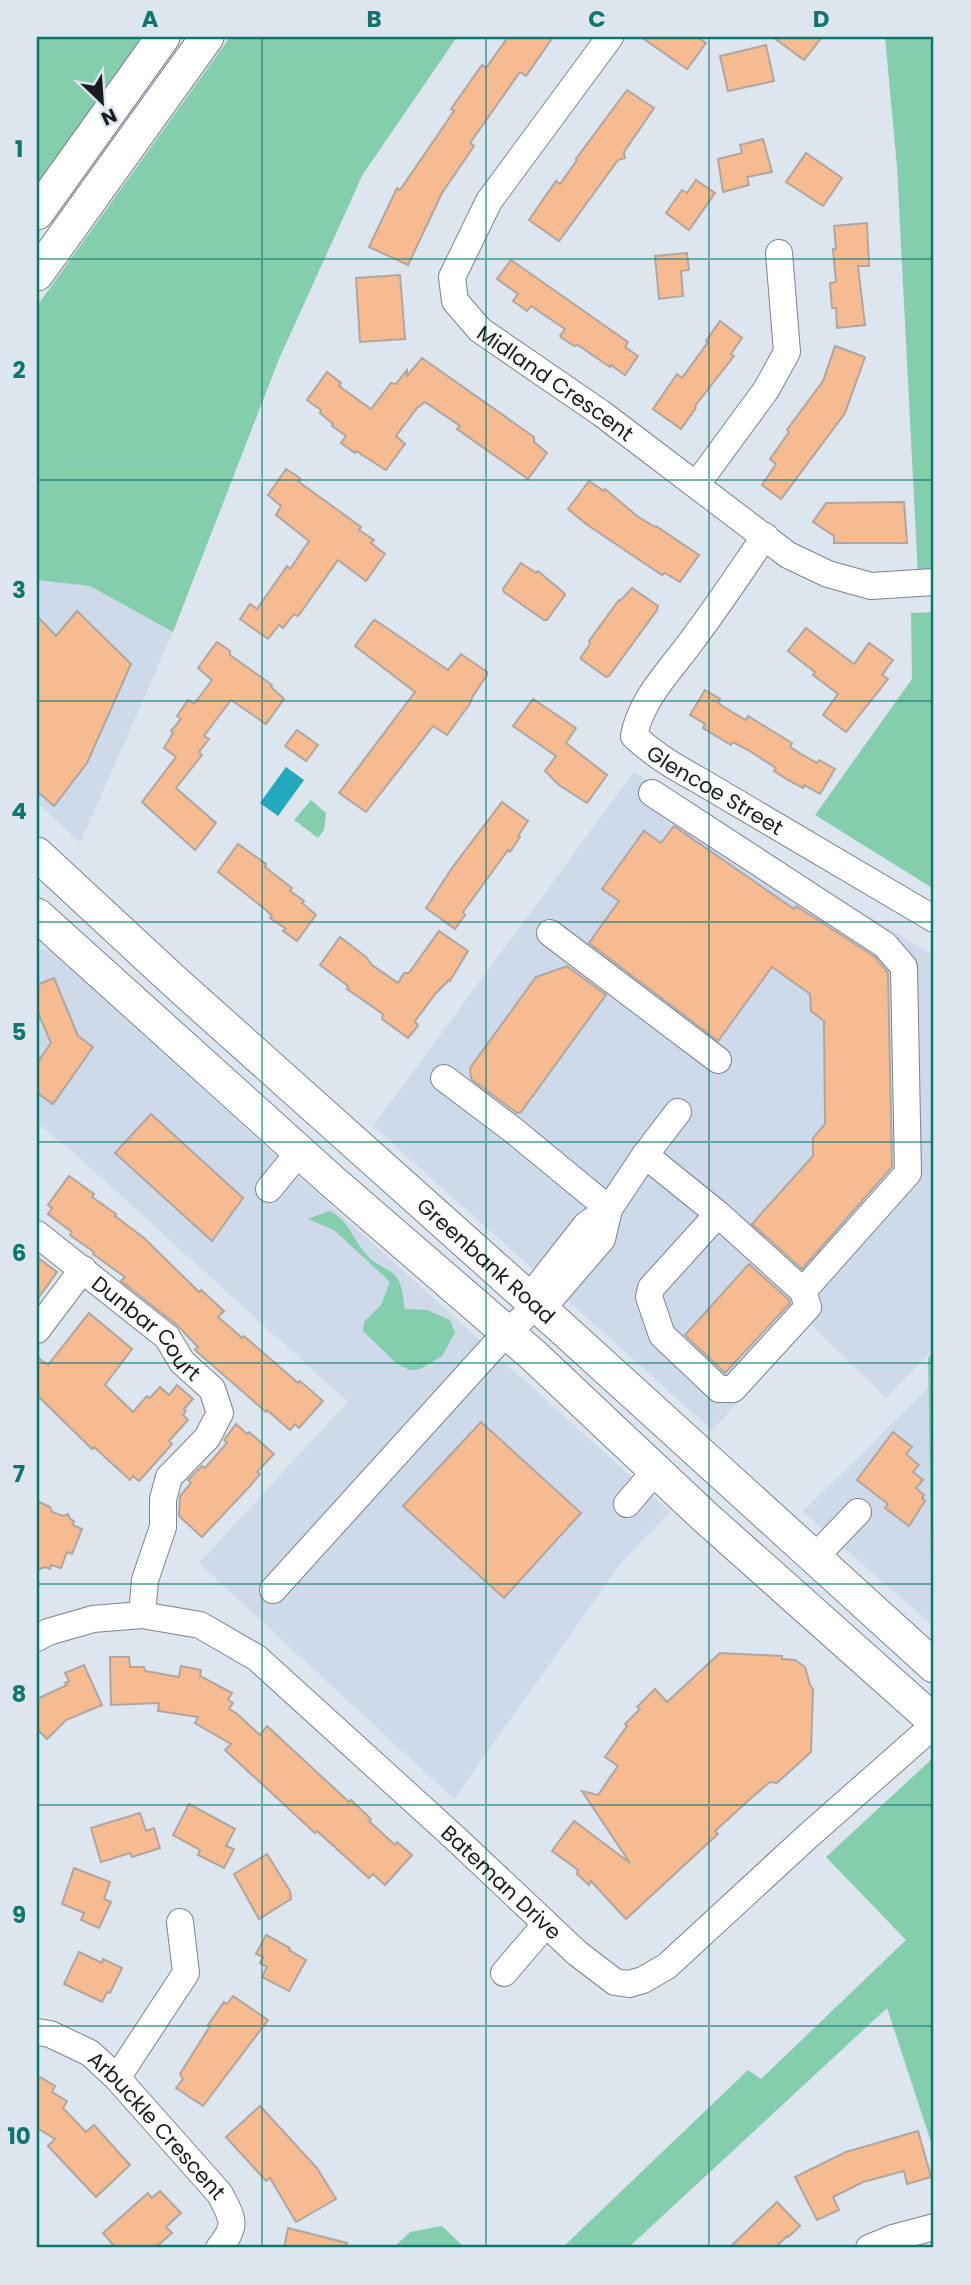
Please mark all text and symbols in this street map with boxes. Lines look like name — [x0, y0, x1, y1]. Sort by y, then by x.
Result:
text: A — [142, 3, 159, 35]
text: B — [366, 3, 382, 35]
text: C — [588, 3, 606, 35]
text: D — [813, 3, 829, 35]
north arrow — [66, 66, 136, 136]
text: N — [97, 102, 121, 132]
text: 1 — [15, 133, 23, 165]
street label: Midland Crescent — [472, 318, 640, 448]
text: 2 — [12, 354, 26, 386]
text: 3 — [12, 574, 26, 606]
street label: Glencoe Street — [641, 738, 789, 842]
text: 4 — [11, 795, 27, 827]
text: 5 — [12, 1016, 26, 1048]
street label: Greenbank Road — [411, 1191, 562, 1330]
text: 6 — [12, 1237, 26, 1269]
street label: Dunbar Court — [86, 1269, 207, 1387]
text: 7 — [13, 1458, 25, 1490]
text: 8 — [12, 1678, 26, 1710]
street label: Bateman Drive — [435, 1818, 568, 1946]
text: 9 — [12, 1899, 26, 1931]
street label: Arbuckle Crescent — [82, 2044, 233, 2206]
text: 10 — [7, 2120, 31, 2152]

